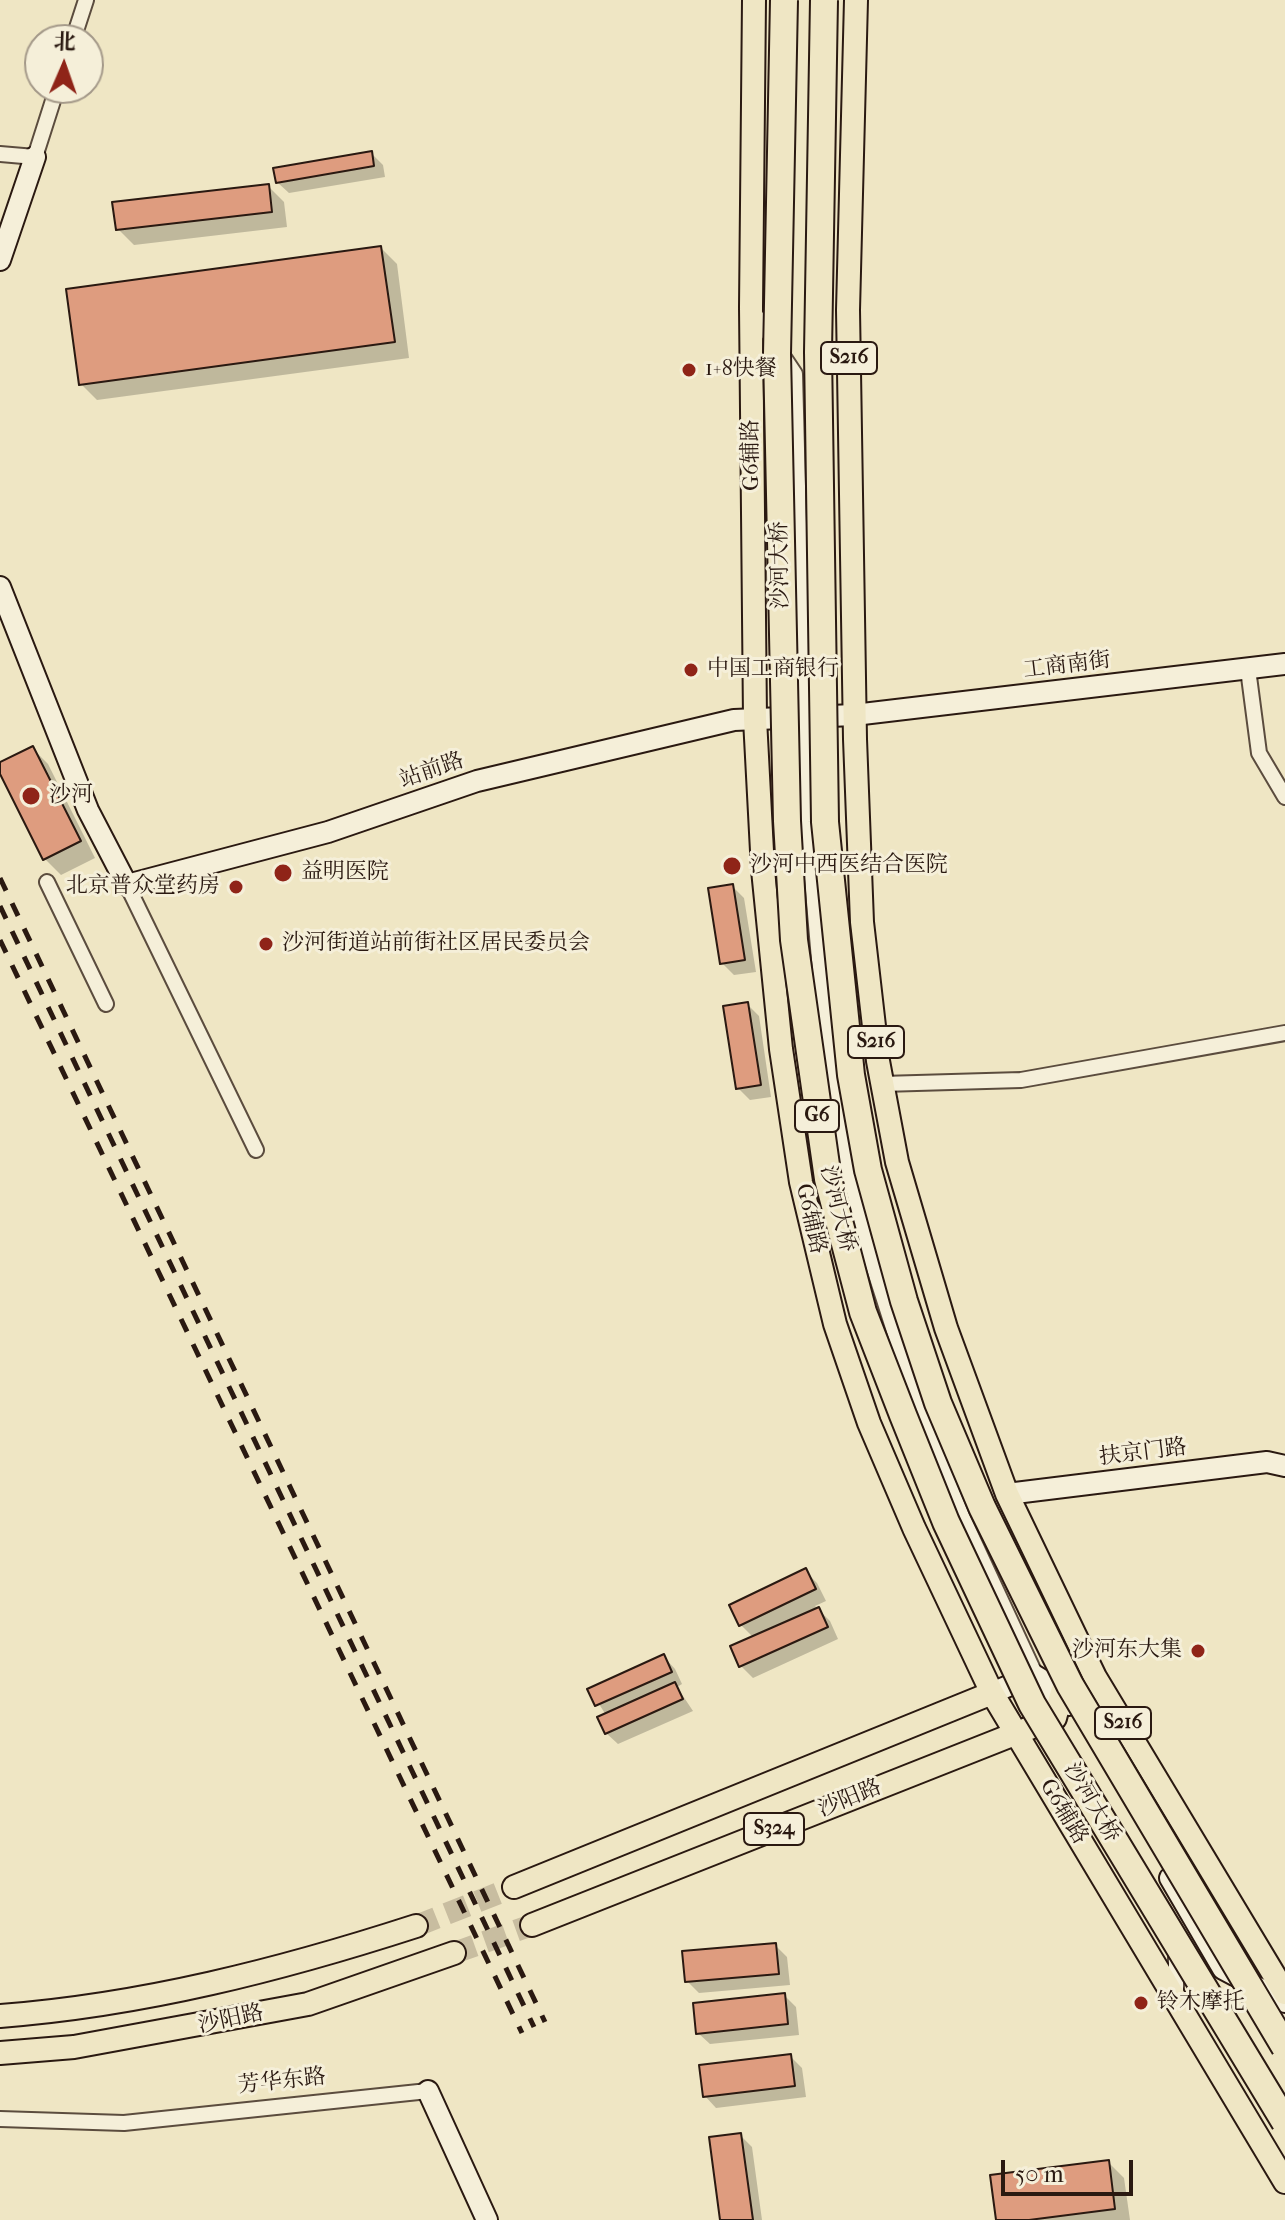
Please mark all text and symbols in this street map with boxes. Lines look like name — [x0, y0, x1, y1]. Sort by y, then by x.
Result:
north arrow — [24, 24, 104, 104]
text: 北 — [53, 29, 76, 55]
road number: S216 — [821, 342, 877, 374]
place label: 1+8快餐 — [705, 357, 777, 383]
marker: 1+8快餐 — [680, 361, 698, 379]
street label: G6辅路 — [738, 419, 766, 491]
street label: 沙河大桥 — [767, 521, 795, 609]
street label: 工商南街 — [1022, 648, 1112, 684]
place label: 中国工商银行 — [707, 657, 839, 683]
marker: 中国工商银行 — [682, 661, 700, 679]
street label: 站前路 — [397, 748, 467, 794]
place label: 沙河 — [49, 783, 93, 809]
marker: 沙河 — [20, 785, 42, 807]
place label: 沙河中西医结合医院 — [750, 853, 948, 879]
marker: 沙河中西医结合医院 — [721, 855, 743, 877]
place label: 益明医院 — [301, 860, 389, 886]
marker: 益明医院 — [272, 862, 294, 884]
place label: 北京普众堂药房 — [66, 874, 220, 900]
marker: 北京普众堂药房 — [227, 878, 245, 896]
place label: 沙河街道站前街社区居民委员会 — [282, 931, 590, 957]
marker: 沙河街道站前街社区居民委员会 — [257, 935, 275, 953]
road number: S216 — [848, 1026, 904, 1058]
road number: G6 — [795, 1100, 839, 1132]
street label: 沙河大桥 — [814, 1163, 860, 1255]
street label: G6辅路 — [789, 1181, 831, 1257]
street label: 扶京门路 — [1098, 1435, 1188, 1471]
place label: 沙河东大集 — [1072, 1638, 1182, 1664]
marker: 沙河东大集 — [1189, 1642, 1207, 1660]
road number: S216 — [1095, 1707, 1151, 1739]
street label: 沙河大桥 — [1057, 1758, 1125, 1848]
street label: 沙阳路 — [814, 1774, 886, 1824]
street label: G6辅路 — [1033, 1775, 1093, 1849]
road number: S324 — [744, 1813, 804, 1845]
place label: 铃木摩托 — [1157, 1990, 1245, 2016]
marker: 铃木摩托 — [1132, 1994, 1150, 2012]
street label: 沙阳路 — [196, 2000, 266, 2040]
street label: 芳华东路 — [237, 2064, 327, 2100]
scale bar — [1005, 2144, 1137, 2194]
text: 50 m — [1015, 2160, 1064, 2188]

